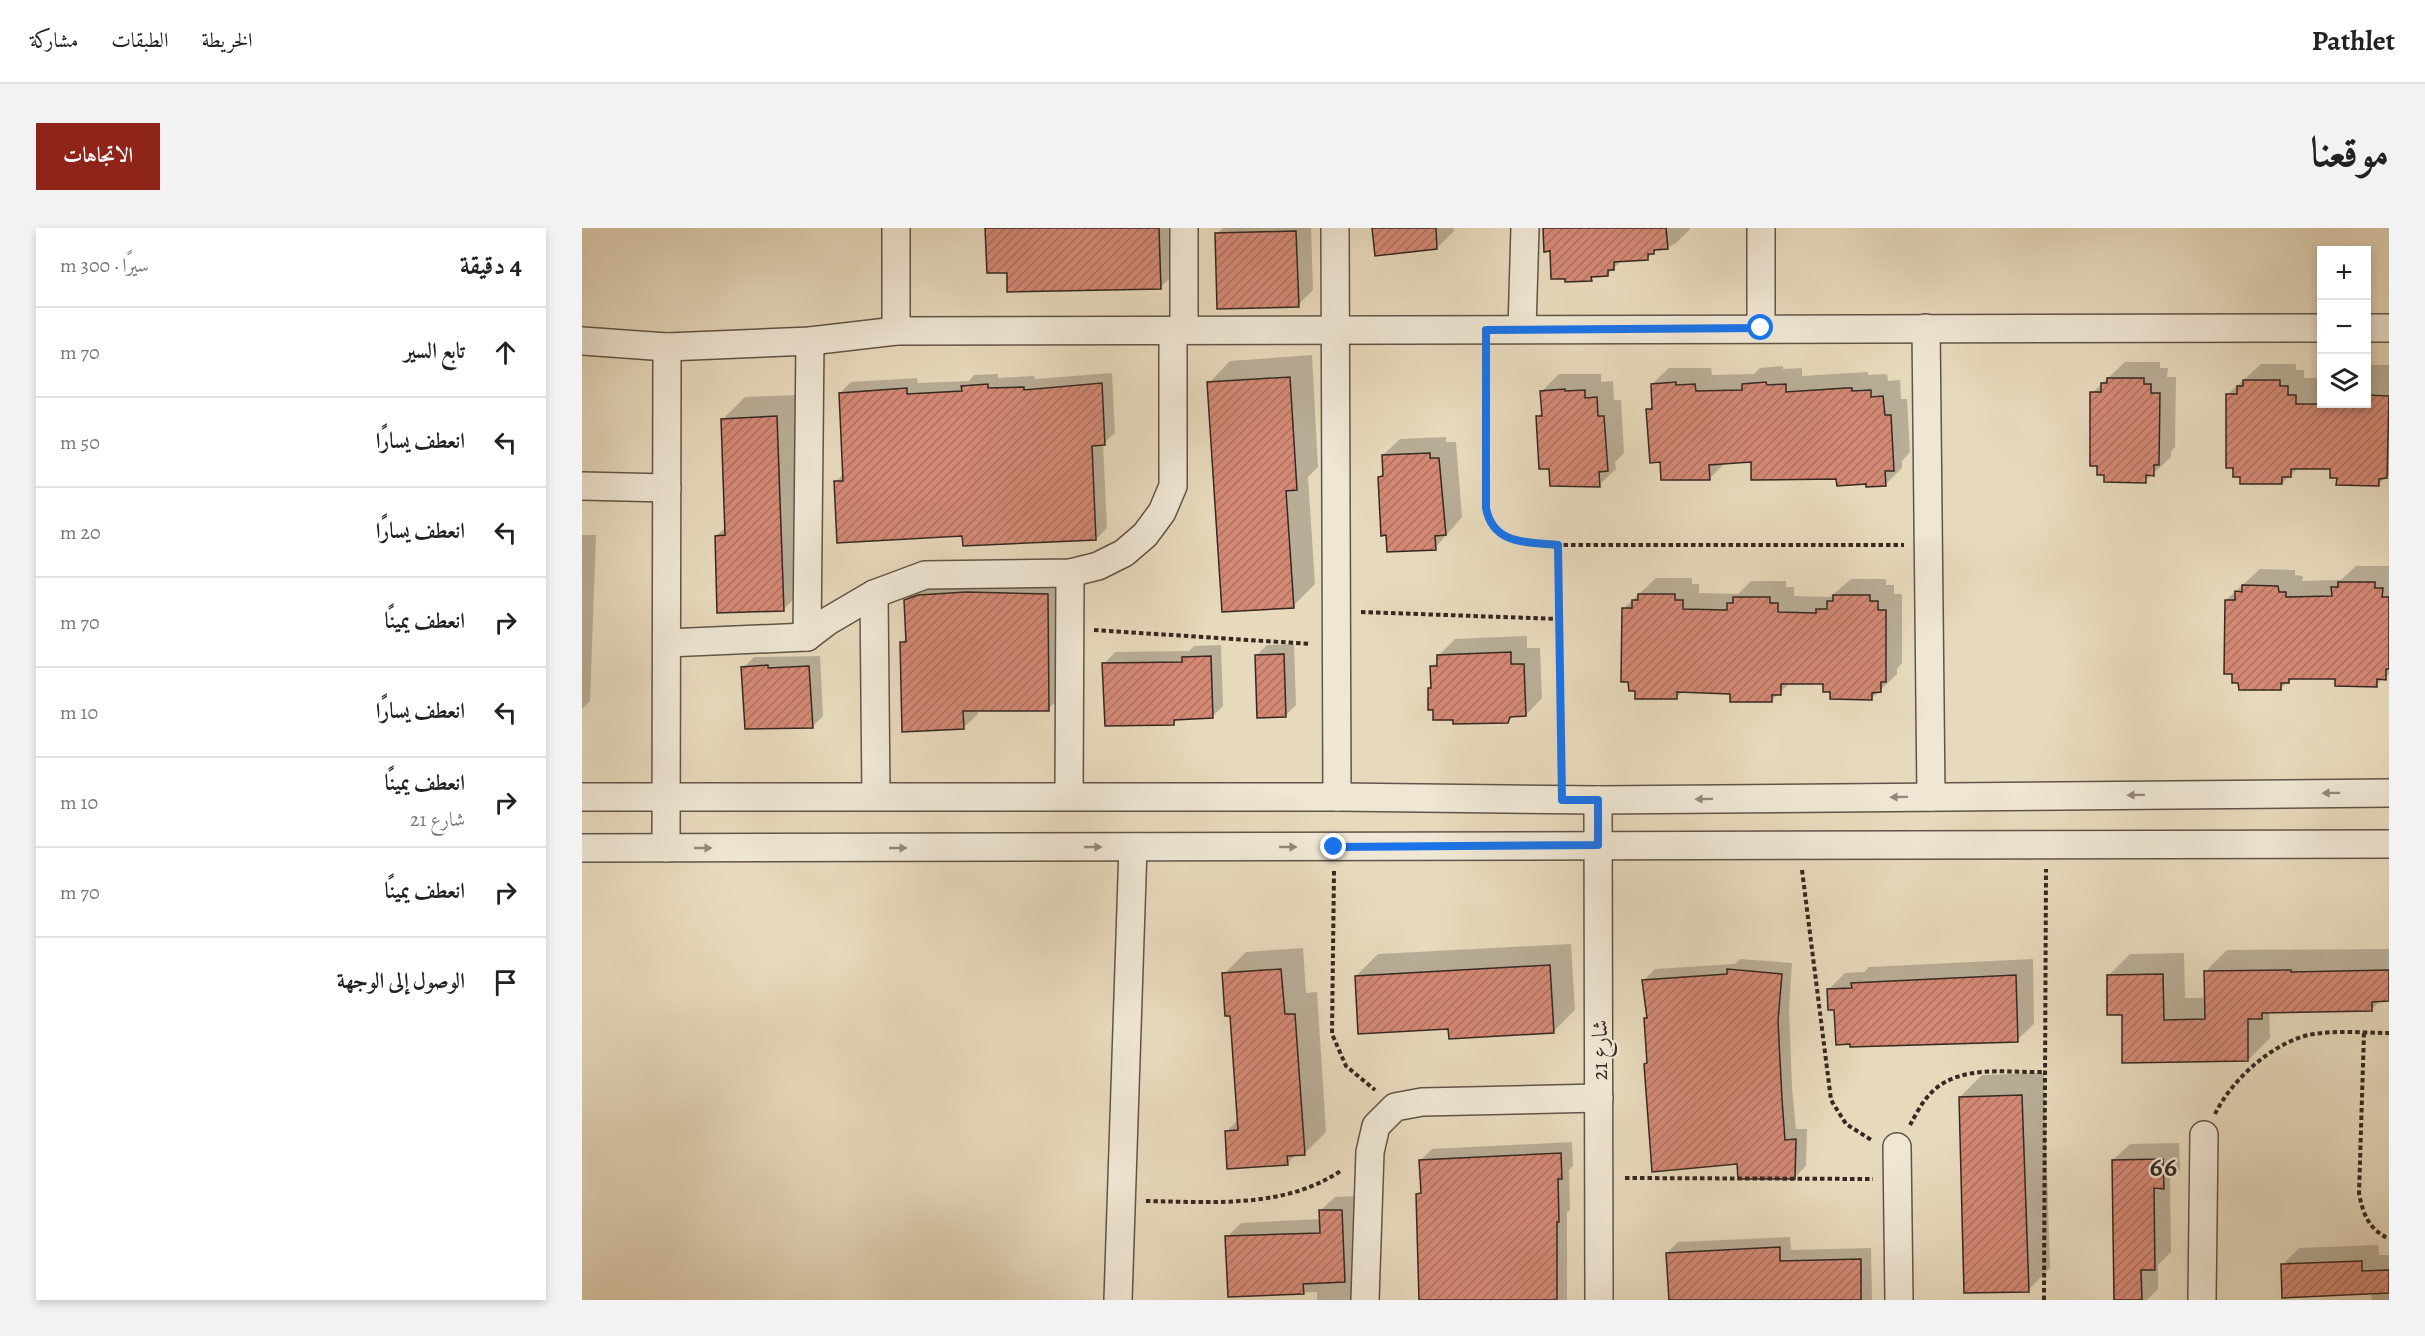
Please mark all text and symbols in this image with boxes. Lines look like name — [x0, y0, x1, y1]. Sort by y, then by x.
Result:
text: Pathlet — [2312, 22, 2395, 60]
text: مشاركة — [30, 26, 78, 54]
text: الطبقات — [111, 26, 168, 54]
text: الخريطة — [201, 26, 253, 54]
button: الاتجاهات — [36, 123, 160, 190]
text: موقعنا — [2311, 123, 2389, 180]
map controls — [2317, 246, 2371, 408]
button: + — [2317, 246, 2371, 300]
text: 4 دقيقة — [460, 248, 522, 283]
text: سيرًا · 300 m — [60, 252, 149, 279]
button: − — [2317, 300, 2371, 354]
route start — [1747, 314, 1773, 340]
text: تابع السير — [404, 336, 465, 366]
icon: ahead — [489, 336, 522, 369]
text: 70 m — [60, 339, 100, 366]
button: layers — [2317, 354, 2371, 408]
text: انعطف يسارًا — [376, 426, 465, 456]
icon: left — [489, 426, 522, 459]
text: 50 m — [60, 429, 100, 456]
text: انعطف يسارًا — [376, 516, 465, 546]
icon: left — [489, 516, 522, 549]
text: 20 m — [60, 519, 101, 546]
text: انعطف يمينًا — [385, 606, 465, 636]
icon: right — [489, 606, 522, 639]
text: 70 m — [60, 609, 100, 636]
text: انعطف يسارًا — [376, 696, 465, 726]
icon: left — [489, 696, 522, 729]
text: 10 m — [60, 699, 98, 726]
text: انعطف يمينًا — [385, 768, 465, 798]
icon: right — [489, 786, 522, 819]
one-way arrow — [2321, 788, 2340, 798]
text: 10 m — [60, 789, 98, 816]
one-way arrow — [2126, 790, 2145, 800]
one-way arrow — [1889, 792, 1908, 802]
one-way arrow — [1694, 794, 1713, 804]
text: شارع 21 — [410, 806, 465, 833]
route end — [1320, 833, 1346, 859]
one-way arrow — [1084, 842, 1103, 852]
one-way arrow — [1279, 842, 1298, 852]
one-way arrow — [694, 843, 713, 853]
one-way arrow — [889, 843, 908, 853]
text: انعطف يمينًا — [385, 876, 465, 906]
icon: right — [489, 876, 522, 909]
text: 70 m — [60, 879, 100, 906]
text: الوصول إلى الوجهة — [337, 966, 465, 996]
icon: arrive — [489, 966, 522, 999]
street label: شارع 21 — [1585, 1020, 1618, 1080]
district label: 66 — [2149, 1148, 2179, 1186]

